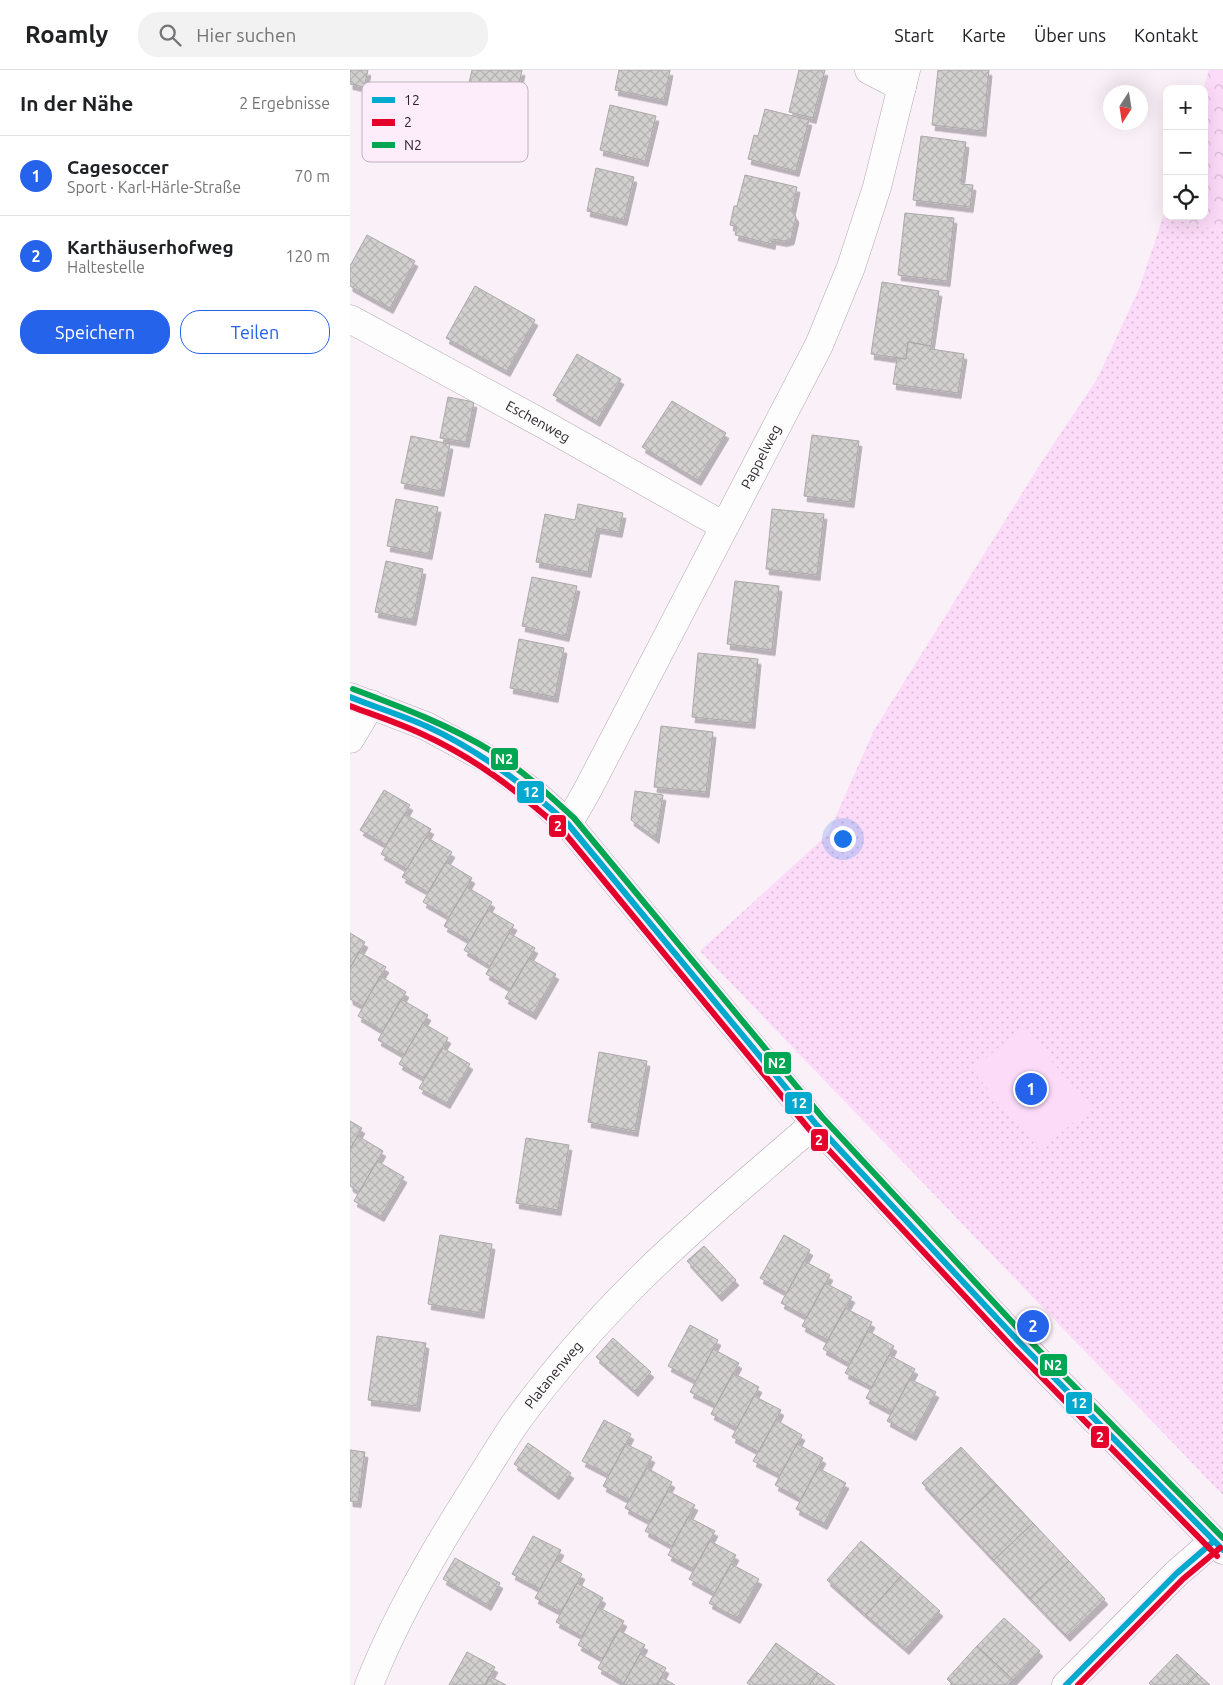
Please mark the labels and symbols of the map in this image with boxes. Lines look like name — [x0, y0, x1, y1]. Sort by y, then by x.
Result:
legend — [362, 82, 528, 162]
north arrow — [1103, 85, 1148, 130]
text: 12 — [404, 92, 420, 108]
text: 2 — [404, 114, 412, 130]
text: N2 — [404, 137, 422, 153]
street label: Eschenweg — [503, 397, 573, 445]
street label: Pappelweg — [738, 422, 784, 491]
line badge: N2 — [490, 747, 519, 771]
text: N2 — [495, 751, 513, 767]
line badge: 12 — [516, 780, 545, 804]
text: 12 — [523, 784, 539, 800]
line badge: 2 — [548, 814, 567, 838]
text: 2 — [554, 818, 562, 834]
your location — [830, 826, 856, 852]
line badge: N2 — [763, 1051, 792, 1075]
text: N2 — [768, 1055, 786, 1071]
pin: 1 — [1015, 1070, 1047, 1108]
line badge: 12 — [784, 1091, 813, 1115]
text: 12 — [791, 1095, 807, 1111]
line badge: 2 — [810, 1128, 829, 1152]
text: 2 — [815, 1132, 823, 1148]
pin: 2 — [1017, 1307, 1049, 1345]
street label: Platanenweg — [521, 1338, 586, 1412]
line badge: N2 — [1039, 1353, 1068, 1377]
text: N2 — [1044, 1357, 1062, 1373]
line badge: 12 — [1065, 1391, 1093, 1415]
text: 12 — [1071, 1395, 1087, 1411]
line badge: 2 — [1090, 1425, 1110, 1449]
text: 2 — [1096, 1429, 1104, 1445]

